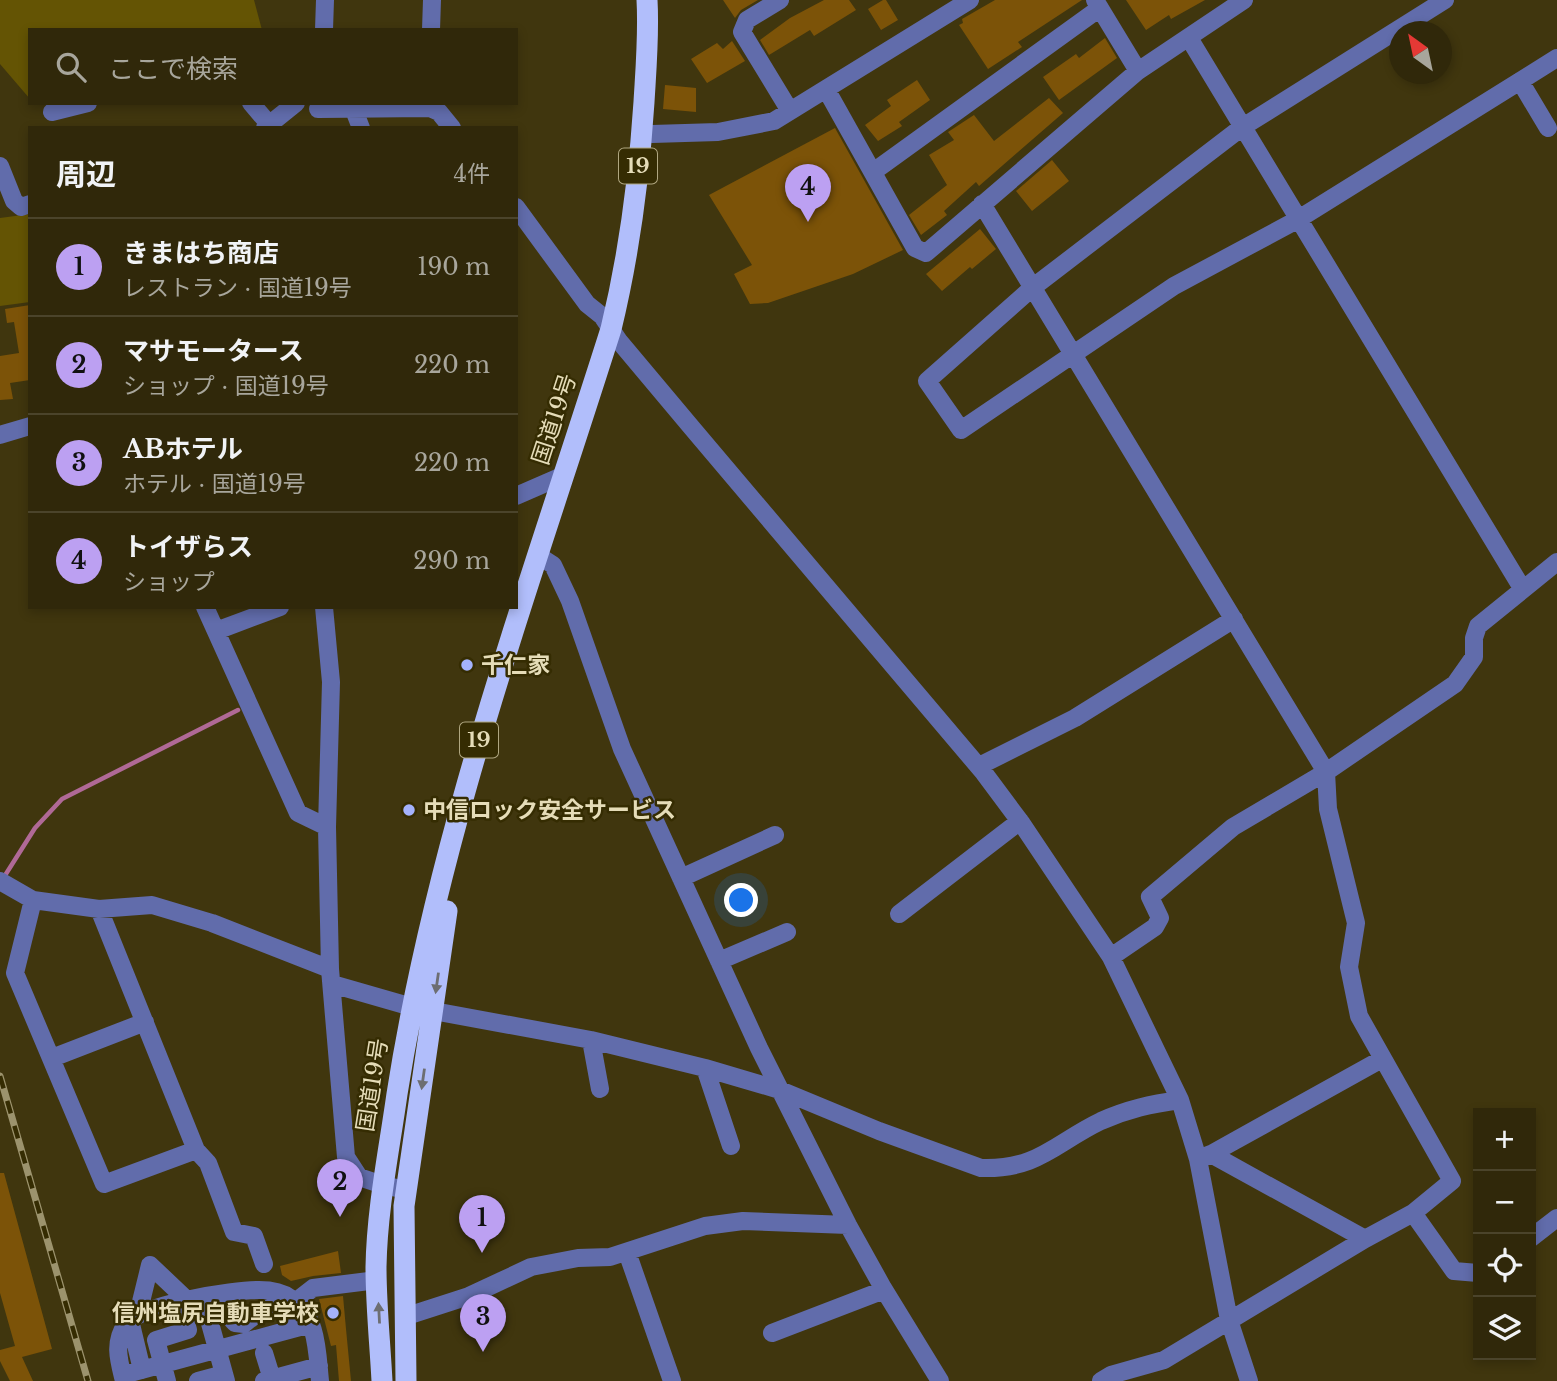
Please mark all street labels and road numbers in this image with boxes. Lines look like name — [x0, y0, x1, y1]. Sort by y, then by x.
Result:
road number: 19 — [619, 148, 657, 184]
street label: 国道19号 — [526, 370, 582, 468]
road number: 19 — [460, 722, 498, 758]
street label: 国道19号 — [351, 1036, 393, 1134]

